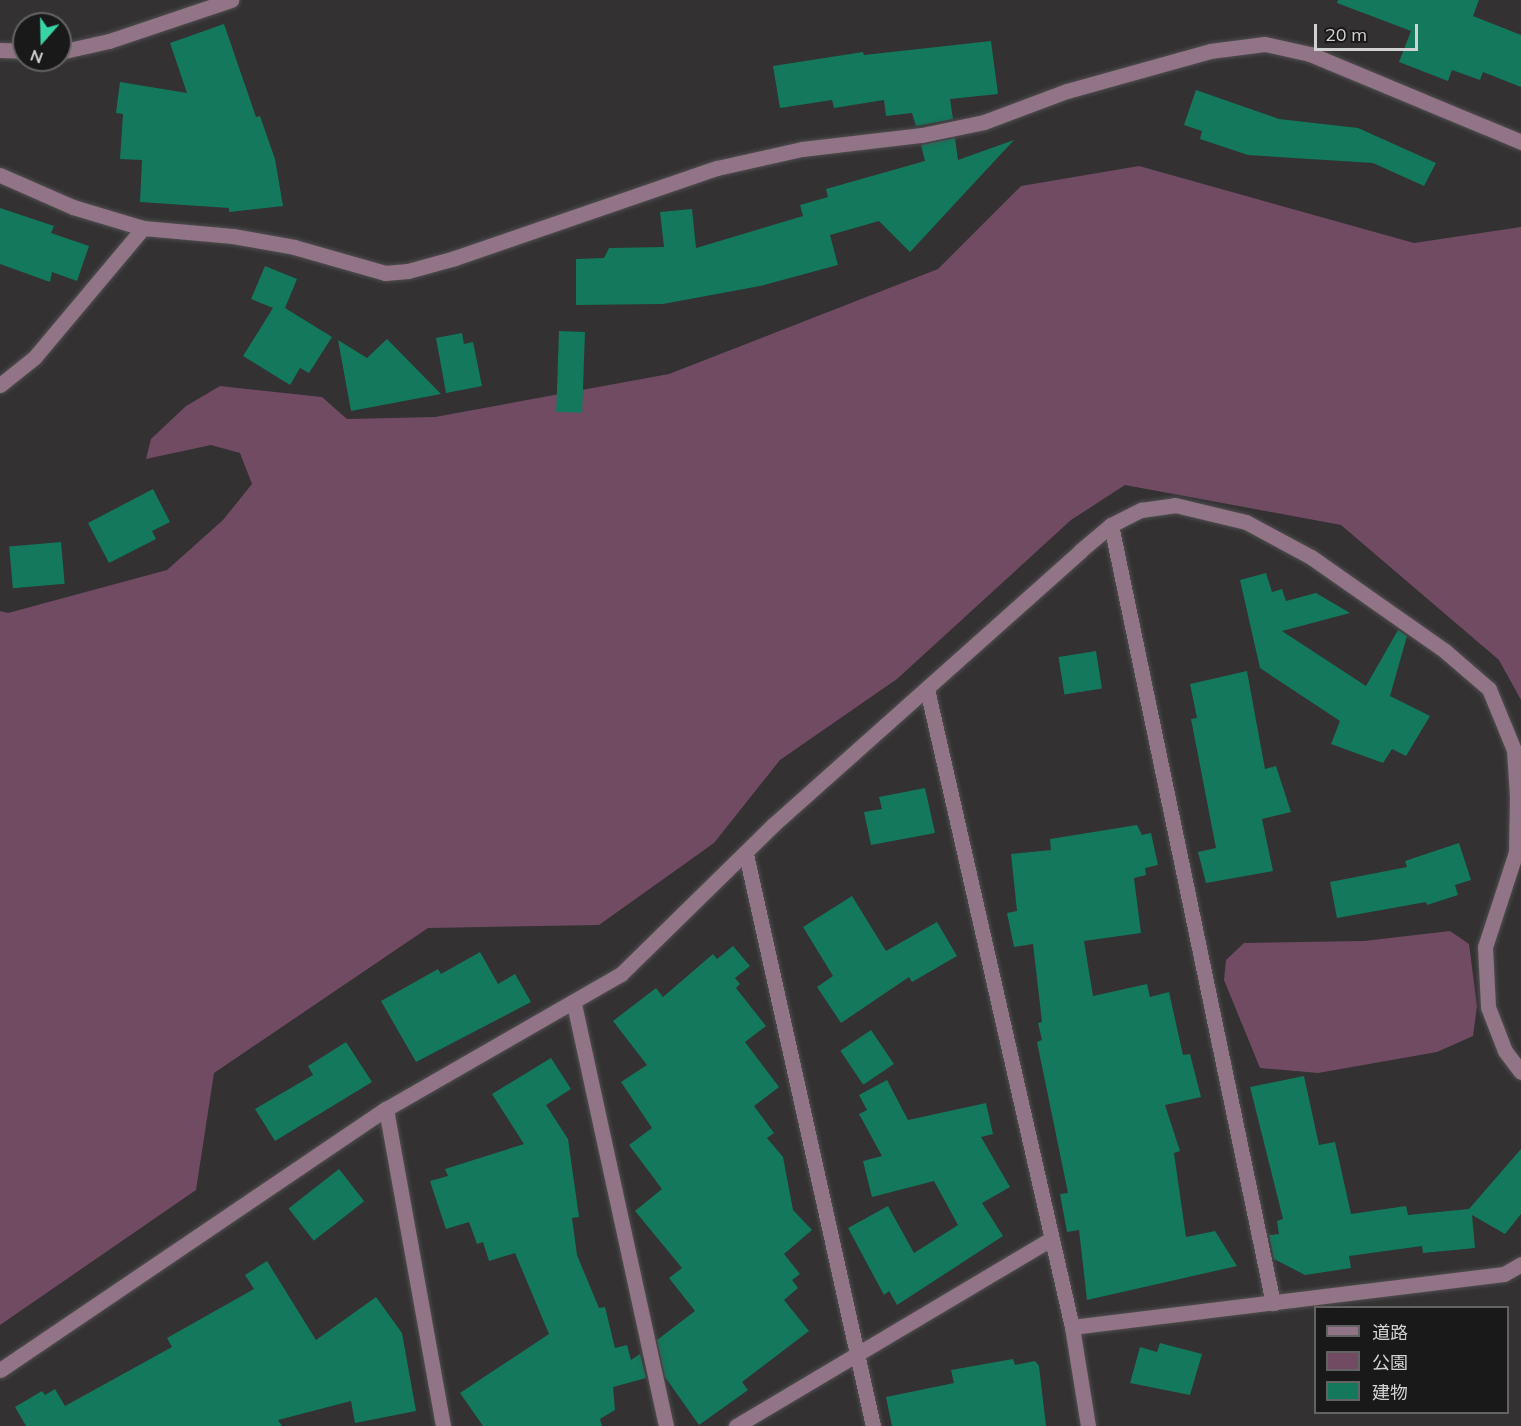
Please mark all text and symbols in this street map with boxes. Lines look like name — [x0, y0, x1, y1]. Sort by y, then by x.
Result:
north arrow — [12, 12, 72, 72]
scale bar — [1317, 12, 1420, 50]
text: 20 m — [1325, 23, 1367, 46]
text: N — [27, 46, 46, 69]
legend — [1314, 1306, 1509, 1414]
text: 道路 — [1372, 1321, 1408, 1344]
text: 公園 — [1372, 1351, 1408, 1374]
text: 建物 — [1372, 1381, 1408, 1404]

